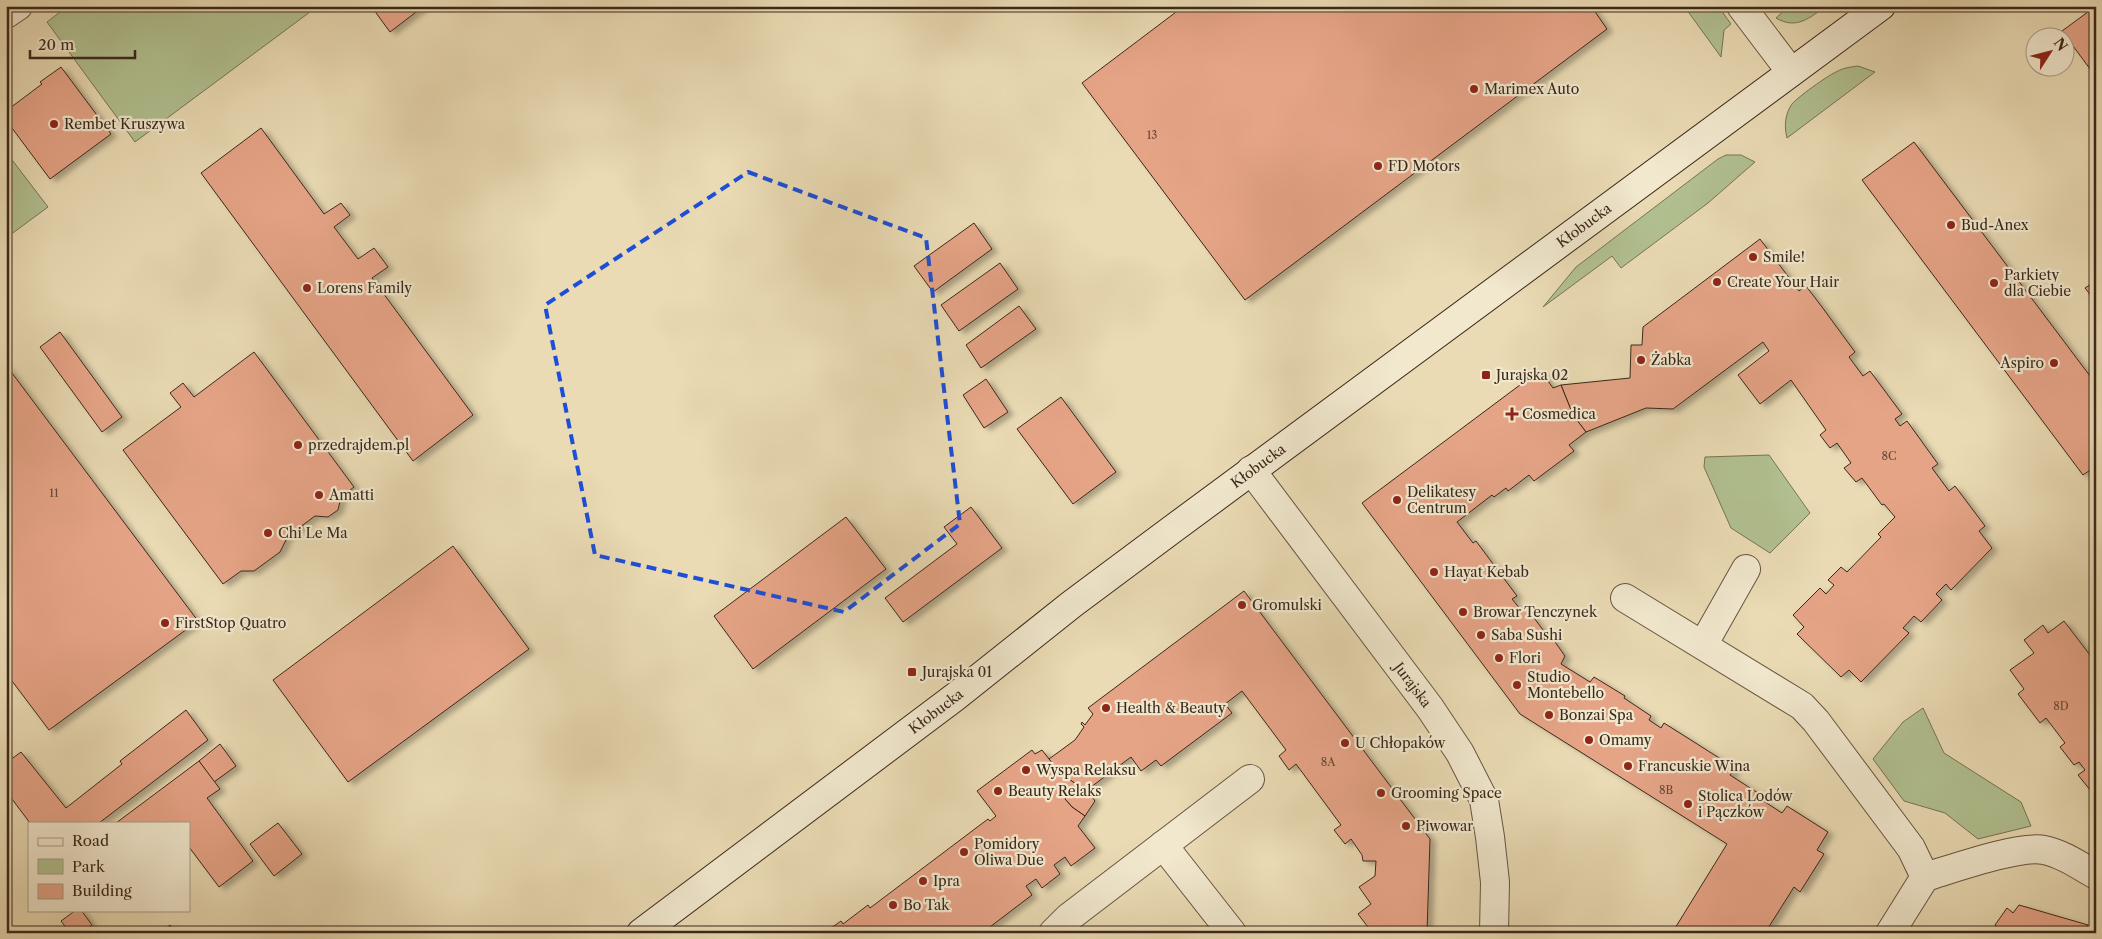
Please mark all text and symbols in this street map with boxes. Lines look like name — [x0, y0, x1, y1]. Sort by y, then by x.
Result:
scale bar — [30, 28, 135, 60]
north arrow — [2024, 28, 2074, 78]
text: N — [2050, 34, 2071, 55]
text: 20 m — [38, 35, 74, 54]
place label: Marimex Auto — [1484, 80, 1579, 98]
marker: Marimex Auto — [1468, 83, 1480, 95]
place label: Rembet Kruszywa — [64, 115, 186, 133]
marker: Rembet Kruszywa — [48, 118, 60, 130]
house number: 13 — [1147, 128, 1157, 142]
place label: FD Motors — [1388, 157, 1460, 175]
marker: FD Motors — [1372, 160, 1384, 172]
street label: Kłobucka — [1553, 199, 1615, 252]
place label: Bud-Anex — [1961, 216, 2029, 234]
marker: Bud-Anex — [1945, 219, 1957, 231]
place label: Smile! — [1763, 248, 1805, 266]
marker: Smile! — [1747, 251, 1759, 263]
place label: Parkiety dla Ciebie — [2004, 266, 2071, 300]
place label: Create Your Hair — [1727, 273, 1839, 291]
marker: Create Your Hair — [1711, 276, 1723, 288]
marker: Parkiety dla Ciebie — [1988, 277, 2000, 289]
place label: Lorens Family — [317, 279, 412, 297]
marker: Lorens Family — [301, 282, 313, 294]
place label: Żabka — [1651, 351, 1692, 369]
marker: Żabka — [1635, 354, 1647, 366]
place label: Aspiro — [1999, 354, 2044, 372]
marker: Aspiro — [2048, 357, 2060, 369]
place label: Jurajska 02 — [1494, 366, 1568, 384]
marker: Jurajska 02 — [1480, 369, 1492, 381]
place label: Cosmedica — [1522, 405, 1596, 423]
marker: Cosmedica — [1506, 408, 1518, 420]
place label: przedrajdem.pl — [308, 436, 409, 454]
marker: przedrajdem.pl — [292, 439, 304, 451]
street label: Kłobucka — [1227, 439, 1290, 492]
house number: 8C — [1882, 449, 1897, 463]
place label: Delikatesy Centrum — [1407, 483, 1477, 517]
house number: 11 — [49, 486, 59, 500]
place label: Amatti — [328, 486, 374, 504]
marker: Amatti — [313, 489, 325, 501]
marker: Delikatesy Centrum — [1391, 494, 1403, 506]
place label: Chi Le Ma — [278, 524, 348, 542]
marker: Chi Le Ma — [262, 527, 274, 539]
place label: Hayat Kebab — [1444, 563, 1529, 581]
marker: Hayat Kebab — [1428, 566, 1440, 578]
place label: Gromulski — [1252, 596, 1322, 614]
marker: Gromulski — [1236, 599, 1248, 611]
place label: Browar Tenczynek — [1473, 603, 1598, 621]
marker: Browar Tenczynek — [1457, 606, 1469, 618]
place label: FirstStop Quatro — [175, 614, 286, 632]
marker: FirstStop Quatro — [159, 617, 171, 629]
place label: Saba Sushi — [1491, 626, 1562, 644]
marker: Saba Sushi — [1475, 629, 1487, 641]
place label: Flori — [1509, 649, 1541, 667]
marker: Flori — [1493, 652, 1505, 664]
street label: Jurajska — [1389, 657, 1436, 712]
place label: Jurajska 01 — [920, 663, 992, 681]
marker: Jurajska 01 — [906, 666, 918, 678]
place label: Studio Montebello — [1527, 668, 1604, 702]
marker: Studio Montebello — [1511, 679, 1523, 691]
street label: Kłobucka — [905, 685, 967, 738]
place label: Health & Beauty — [1116, 699, 1226, 717]
house number: 8D — [2053, 699, 2069, 713]
marker: Health & Beauty — [1100, 702, 1112, 714]
place label: Bonzai Spa — [1559, 706, 1634, 724]
marker: Bonzai Spa — [1543, 709, 1555, 721]
place label: Omamy — [1599, 731, 1652, 749]
place label: U Chłopaków — [1355, 734, 1446, 752]
marker: Omamy — [1583, 734, 1595, 746]
marker: U Chłopaków — [1339, 737, 1351, 749]
house number: 8A — [1321, 755, 1336, 769]
place label: Francuskie Wina — [1638, 757, 1751, 775]
marker: Francuskie Wina — [1622, 760, 1634, 772]
place label: Wyspa Relaksu — [1035, 761, 1137, 779]
marker: Wyspa Relaksu — [1020, 764, 1032, 776]
place label: Beauty Relaks — [1008, 782, 1101, 800]
house number: 8B — [1659, 783, 1673, 797]
place label: Grooming Space — [1391, 784, 1502, 802]
marker: Beauty Relaks — [992, 785, 1004, 797]
marker: Grooming Space — [1375, 787, 1387, 799]
place label: Stolica Lodów i Pączków — [1698, 787, 1793, 821]
marker: Stolica Lodów i Pączków — [1682, 798, 1694, 810]
place label: Piwowar — [1416, 817, 1473, 835]
marker: Piwowar — [1400, 820, 1412, 832]
legend — [28, 822, 190, 912]
text: Road — [72, 831, 109, 850]
place label: Pomidory Oliwa Due — [974, 835, 1044, 869]
marker: Pomidory Oliwa Due — [958, 846, 970, 858]
text: Park — [72, 857, 106, 876]
place label: Ipra — [933, 872, 961, 890]
marker: Ipra — [917, 875, 929, 887]
text: Building — [72, 881, 132, 900]
place label: Bo Tak — [903, 896, 950, 914]
marker: Bo Tak — [887, 899, 899, 911]

